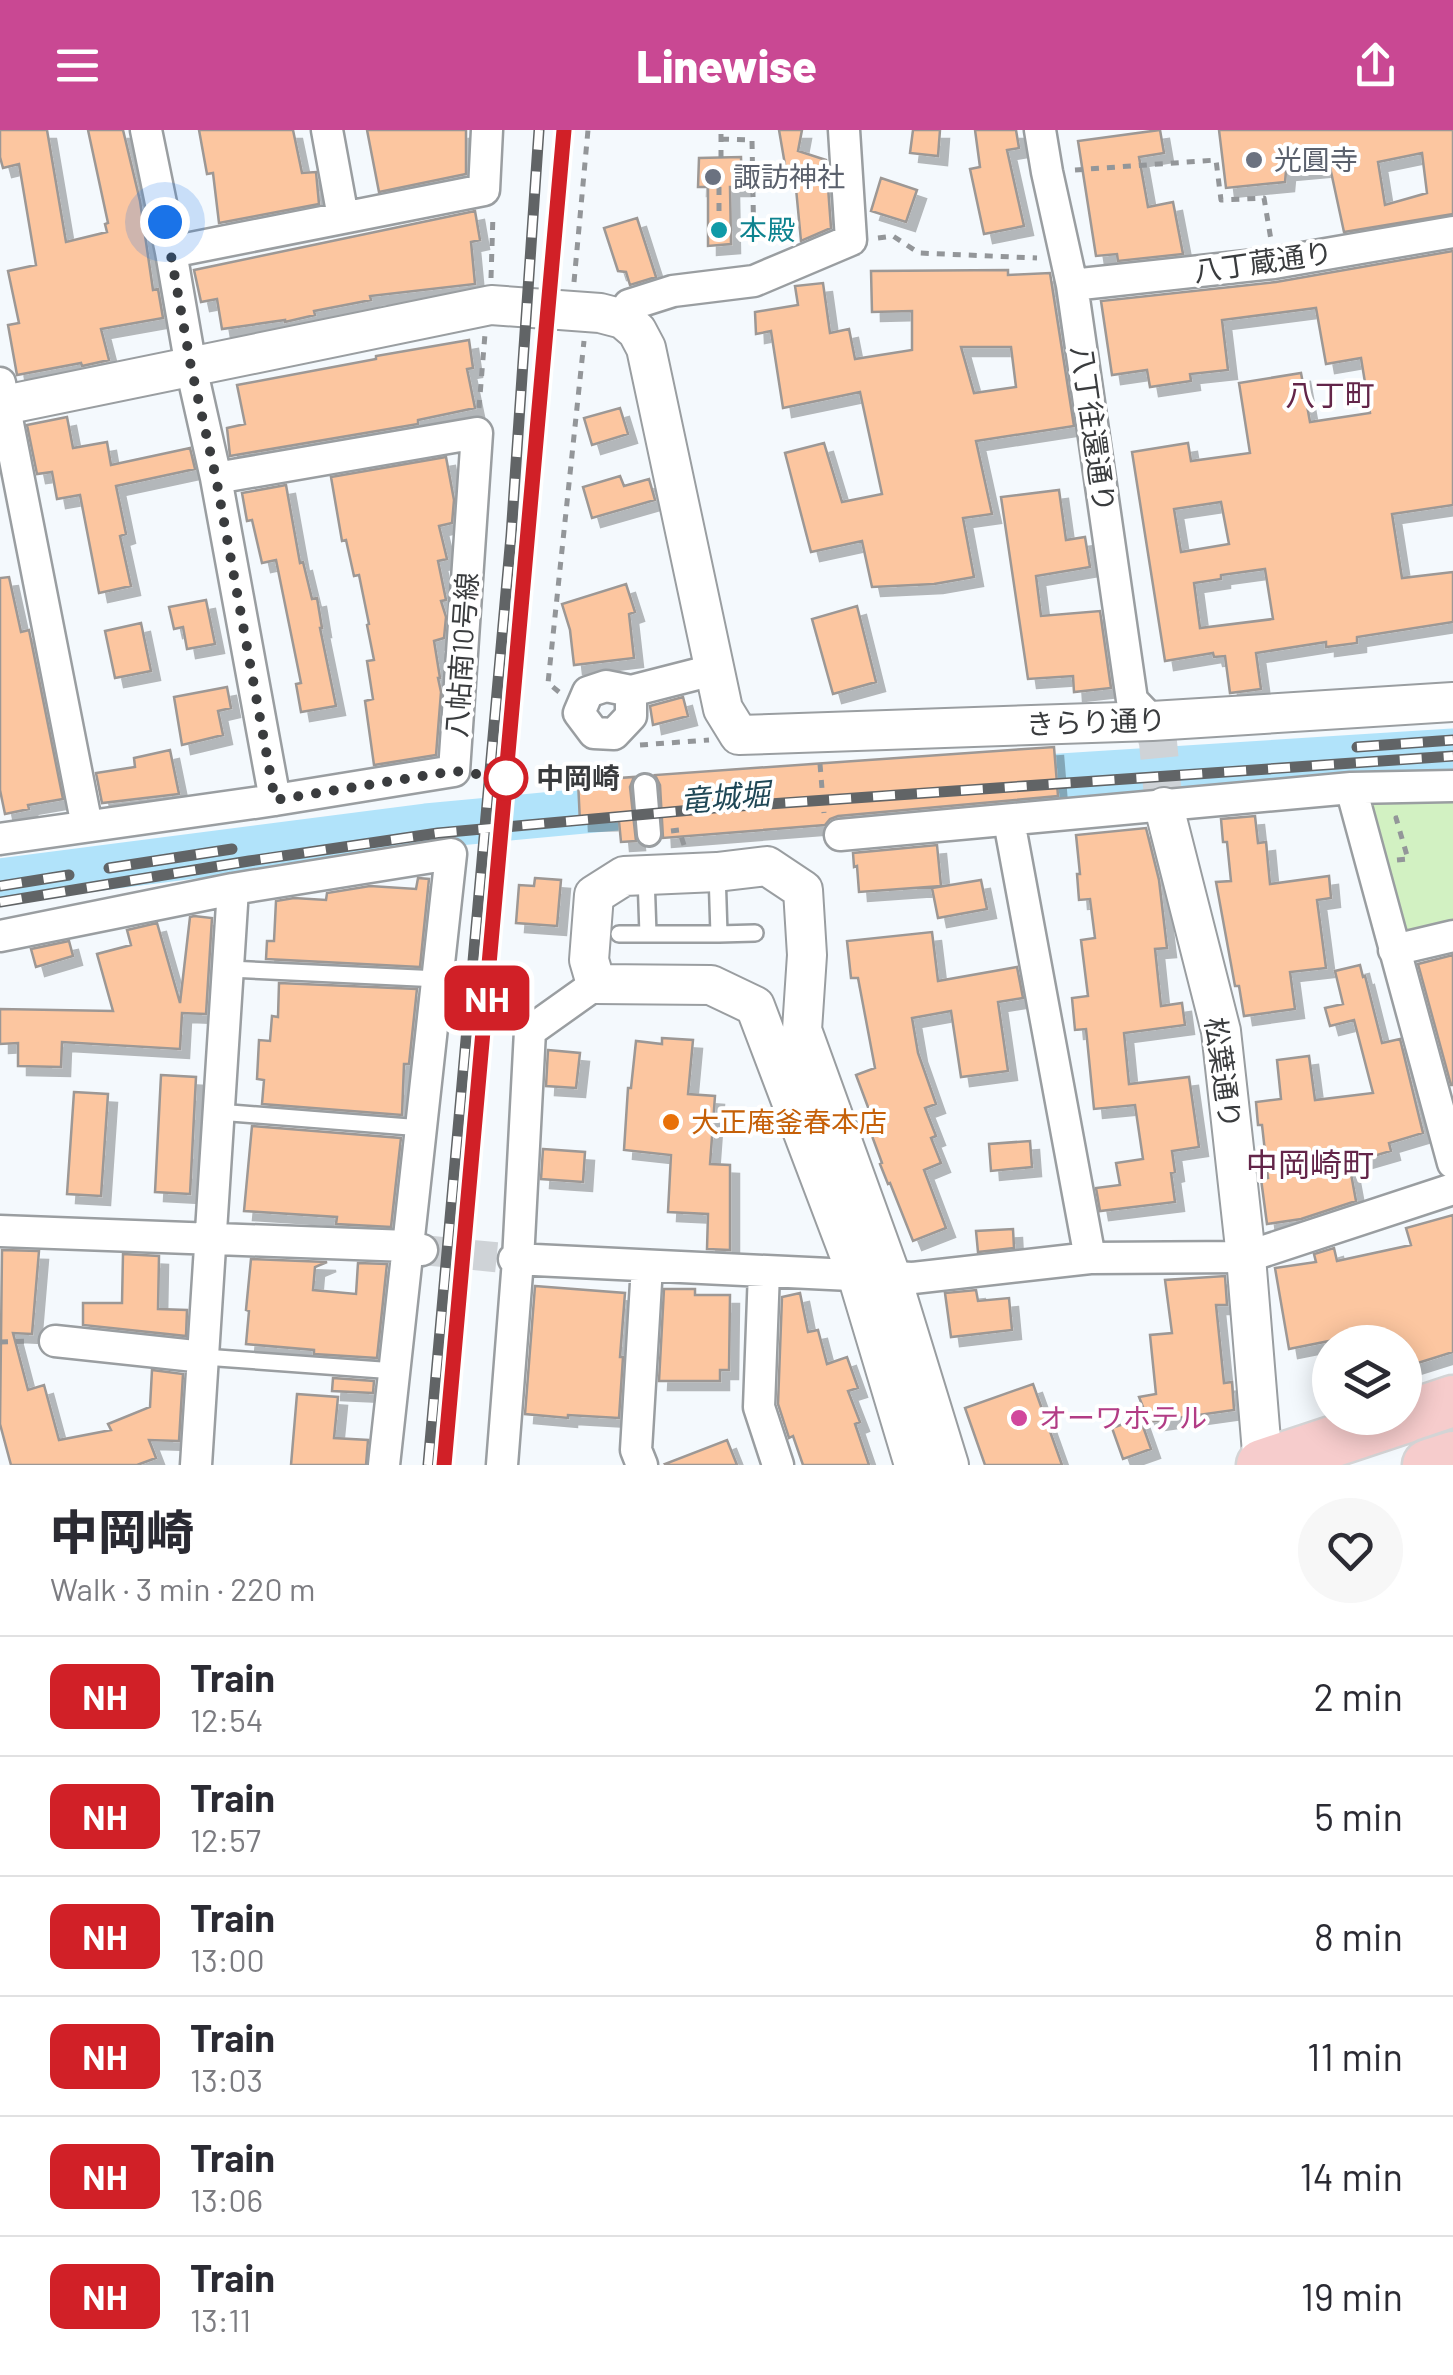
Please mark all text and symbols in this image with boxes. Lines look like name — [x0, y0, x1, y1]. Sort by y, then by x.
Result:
icon: menu — [50, 38, 105, 93]
text: Linewise — [636, 38, 817, 92]
icon: share — [1348, 38, 1403, 93]
place label: 光圓寺 — [1274, 142, 1358, 176]
marker: 光圓寺 — [1243, 149, 1265, 171]
place label: 諏訪神社 — [733, 159, 845, 193]
marker: 諏訪神社 — [702, 166, 724, 188]
your location — [140, 197, 190, 247]
place label: 本殿 — [739, 212, 795, 246]
marker: 本殿 — [708, 219, 730, 241]
street label: 八丁蔵通り — [1191, 234, 1335, 288]
street label: 八丁往還通り — [1065, 343, 1123, 514]
district label: 八丁町 — [1285, 376, 1375, 412]
street label: 八帖南10号線 — [438, 571, 484, 739]
street label: きらり通り — [1025, 702, 1167, 740]
marker: 中岡崎 — [485, 757, 527, 799]
place label: 中岡崎 — [536, 760, 620, 794]
water label: 竜城堀 — [678, 774, 775, 818]
line badge: NH — [442, 966, 532, 1030]
text: NH — [464, 977, 510, 1019]
street label: 松葉通り — [1199, 1015, 1249, 1131]
place label: 大正庵釜春本店 — [691, 1104, 887, 1138]
marker: 大正庵釜春本店 — [660, 1111, 682, 1133]
district label: 中岡崎町 — [1246, 1144, 1374, 1182]
map controls — [1312, 1325, 1422, 1435]
button: layers — [1312, 1325, 1422, 1435]
place label: オーワホテル — [1039, 1400, 1207, 1434]
marker: オーワホテル — [1008, 1407, 1030, 1429]
button: heart — [1298, 1498, 1403, 1603]
text: 中岡崎 — [50, 1502, 194, 1560]
text: Walk · 3 min · 220 m — [50, 1569, 315, 1607]
text: Train — [190, 1654, 275, 1700]
text: 2 min — [1313, 1673, 1403, 1719]
text: NH — [82, 1675, 128, 1717]
text: 12:54 — [190, 1700, 263, 1738]
text: Train — [190, 1774, 275, 1820]
text: 5 min — [1314, 1793, 1403, 1839]
text: NH — [82, 1795, 128, 1837]
text: 12:57 — [190, 1820, 261, 1858]
text: Train — [190, 1894, 275, 1940]
text: 8 min — [1314, 1913, 1403, 1959]
text: NH — [82, 1915, 128, 1957]
text: 13:00 — [190, 1940, 265, 1978]
text: Train — [190, 2014, 275, 2060]
text: 11 min — [1307, 2033, 1403, 2079]
text: NH — [82, 2035, 128, 2077]
text: 13:03 — [190, 2060, 263, 2098]
text: Train — [190, 2134, 275, 2180]
text: 14 min — [1300, 2153, 1403, 2199]
text: NH — [82, 2155, 128, 2197]
text: 13:06 — [190, 2180, 263, 2218]
text: Train — [190, 2254, 275, 2300]
text: 19 min — [1301, 2273, 1403, 2319]
text: NH — [82, 2275, 128, 2317]
text: 13:11 — [190, 2300, 251, 2338]

